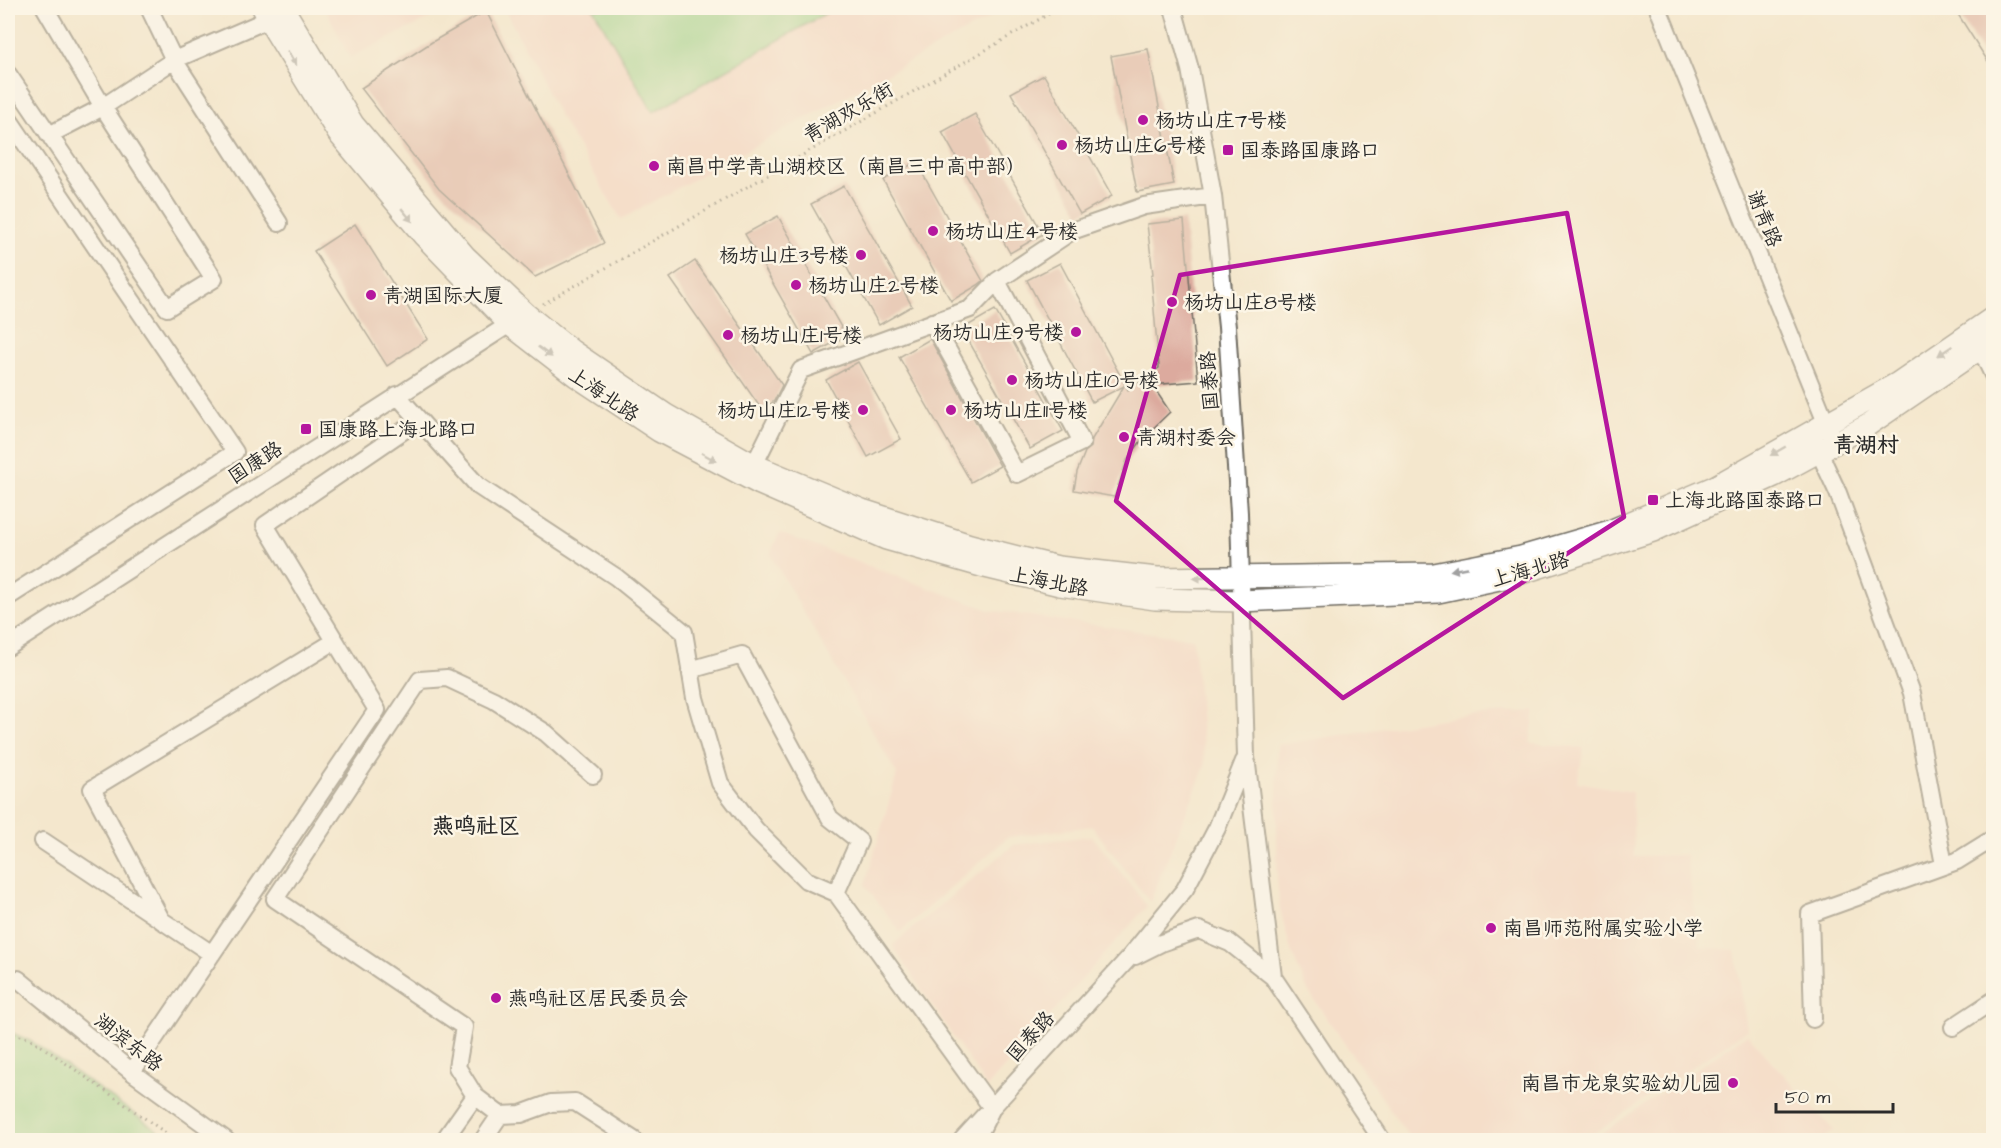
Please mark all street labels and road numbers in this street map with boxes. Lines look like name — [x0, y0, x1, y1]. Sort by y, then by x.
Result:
street label: 青湖欢乐街 — [798, 76, 899, 150]
street label: 谢青路 — [1740, 185, 1789, 252]
street label: 国泰路 — [1194, 349, 1226, 412]
street label: 上海北路 — [562, 361, 645, 429]
street label: 国康路 — [223, 434, 289, 491]
street label: 上海北路 — [1488, 545, 1574, 594]
street label: 上海北路 — [1007, 561, 1092, 604]
street label: 国泰路 — [1000, 1004, 1062, 1068]
street label: 湖滨东路 — [88, 1007, 169, 1079]

